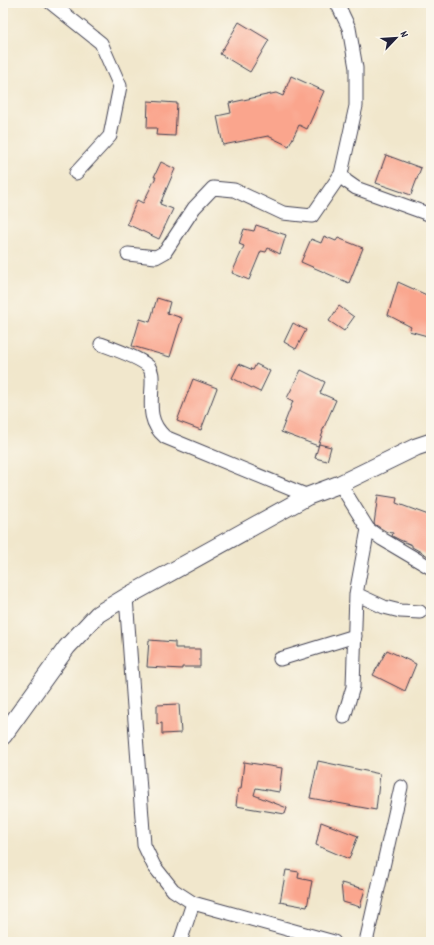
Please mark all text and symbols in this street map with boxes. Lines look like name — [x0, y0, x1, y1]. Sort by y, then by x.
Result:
north arrow — [376, 18, 416, 58]
text: N — [395, 29, 412, 41]

